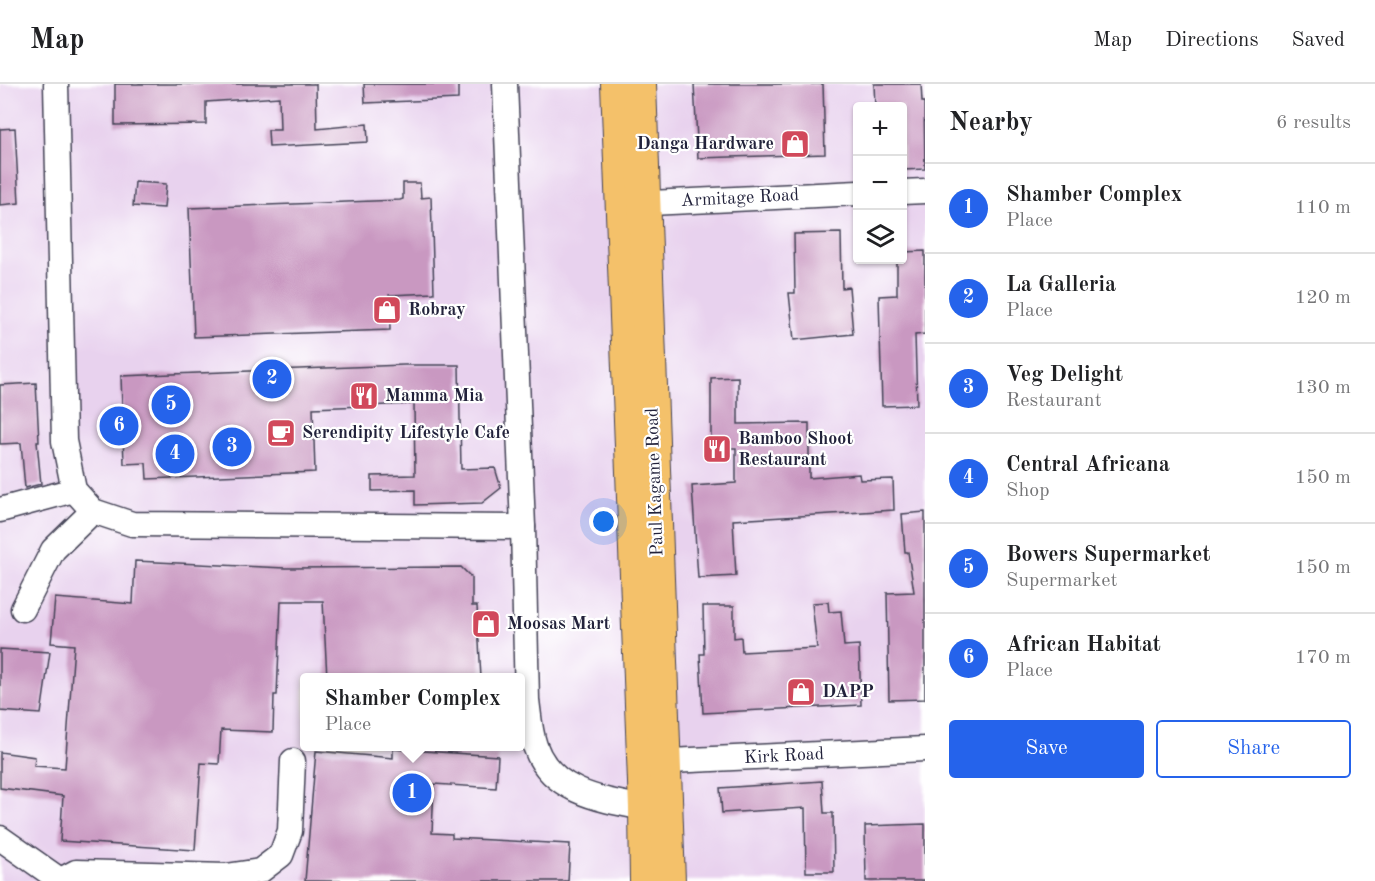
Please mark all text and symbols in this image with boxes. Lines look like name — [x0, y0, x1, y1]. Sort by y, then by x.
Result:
text: Map — [30, 27, 84, 55]
text: Map — [1093, 30, 1132, 51]
text: Directions — [1165, 30, 1259, 51]
text: Saved — [1292, 30, 1345, 51]
map controls — [853, 102, 907, 264]
button: + — [853, 102, 907, 156]
text: Nearby — [949, 110, 1033, 136]
text: 6 results — [1276, 113, 1351, 133]
shop icon: Danga Hardware — [779, 128, 811, 160]
place label: Danga Hardware — [636, 135, 774, 153]
button: − — [853, 156, 907, 210]
text: Shamber Complex — [1006, 184, 1182, 206]
street label: Armitage Road — [680, 186, 800, 210]
text: 1 — [963, 198, 974, 218]
text: 110 m — [1295, 198, 1351, 218]
button: layers — [853, 210, 907, 264]
text: Place — [1006, 211, 1053, 231]
text: La Galleria — [1006, 274, 1116, 296]
text: 2 — [963, 288, 974, 308]
text: 120 m — [1295, 288, 1351, 308]
shop icon: Robray — [371, 294, 403, 326]
place label: Robray — [408, 301, 466, 319]
text: Place — [1006, 301, 1053, 321]
pin: 2 — [252, 356, 292, 402]
text: Veg Delight — [1006, 364, 1123, 386]
text: 3 — [963, 378, 974, 398]
text: 130 m — [1295, 378, 1351, 398]
restaurant icon: Mamma Mia — [348, 380, 380, 412]
pin: 5 — [152, 382, 190, 428]
place label: Mamma Mia — [385, 387, 484, 405]
text: Restaurant — [1006, 391, 1102, 411]
pin: 6 — [100, 404, 138, 448]
street label: Paul Kagame Road — [643, 407, 667, 557]
cafe icon: Serendipity Lifestyle Cafe — [265, 417, 297, 449]
pin: 3 — [212, 424, 252, 470]
place label: Serendipity Lifestyle Cafe — [302, 424, 510, 442]
place label: Bamboo Shoot Restaurant — [738, 430, 853, 469]
pin: 4 — [156, 432, 195, 476]
restaurant icon: Bamboo Shoot Restaurant — [701, 433, 733, 465]
text: Central Africana — [1006, 454, 1170, 476]
text: 4 — [963, 468, 974, 488]
text: 150 m — [1295, 468, 1351, 488]
text: Shop — [1006, 481, 1050, 501]
your location — [589, 507, 618, 536]
text: Bowers Supermarket — [1006, 544, 1210, 566]
text: 5 — [963, 558, 974, 578]
text: 150 m — [1295, 558, 1351, 578]
text: Supermarket — [1006, 571, 1117, 591]
shop icon: Moosas Mart — [470, 608, 502, 640]
place label: Moosas Mart — [507, 615, 611, 633]
text: African Habitat — [1006, 634, 1161, 656]
text: 6 — [963, 648, 974, 668]
text: 170 m — [1295, 648, 1351, 668]
text: Place — [1006, 661, 1053, 681]
popup — [300, 673, 525, 751]
shop icon: DAPP — [785, 676, 817, 708]
place label: DAPP — [822, 683, 874, 701]
text: Shamber Complex — [324, 688, 501, 710]
text: Place — [324, 715, 371, 735]
button: Save — [949, 720, 1144, 778]
button: Share — [1156, 720, 1351, 778]
street label: Kirk Road — [743, 745, 825, 767]
pin: 1 — [392, 770, 432, 816]

